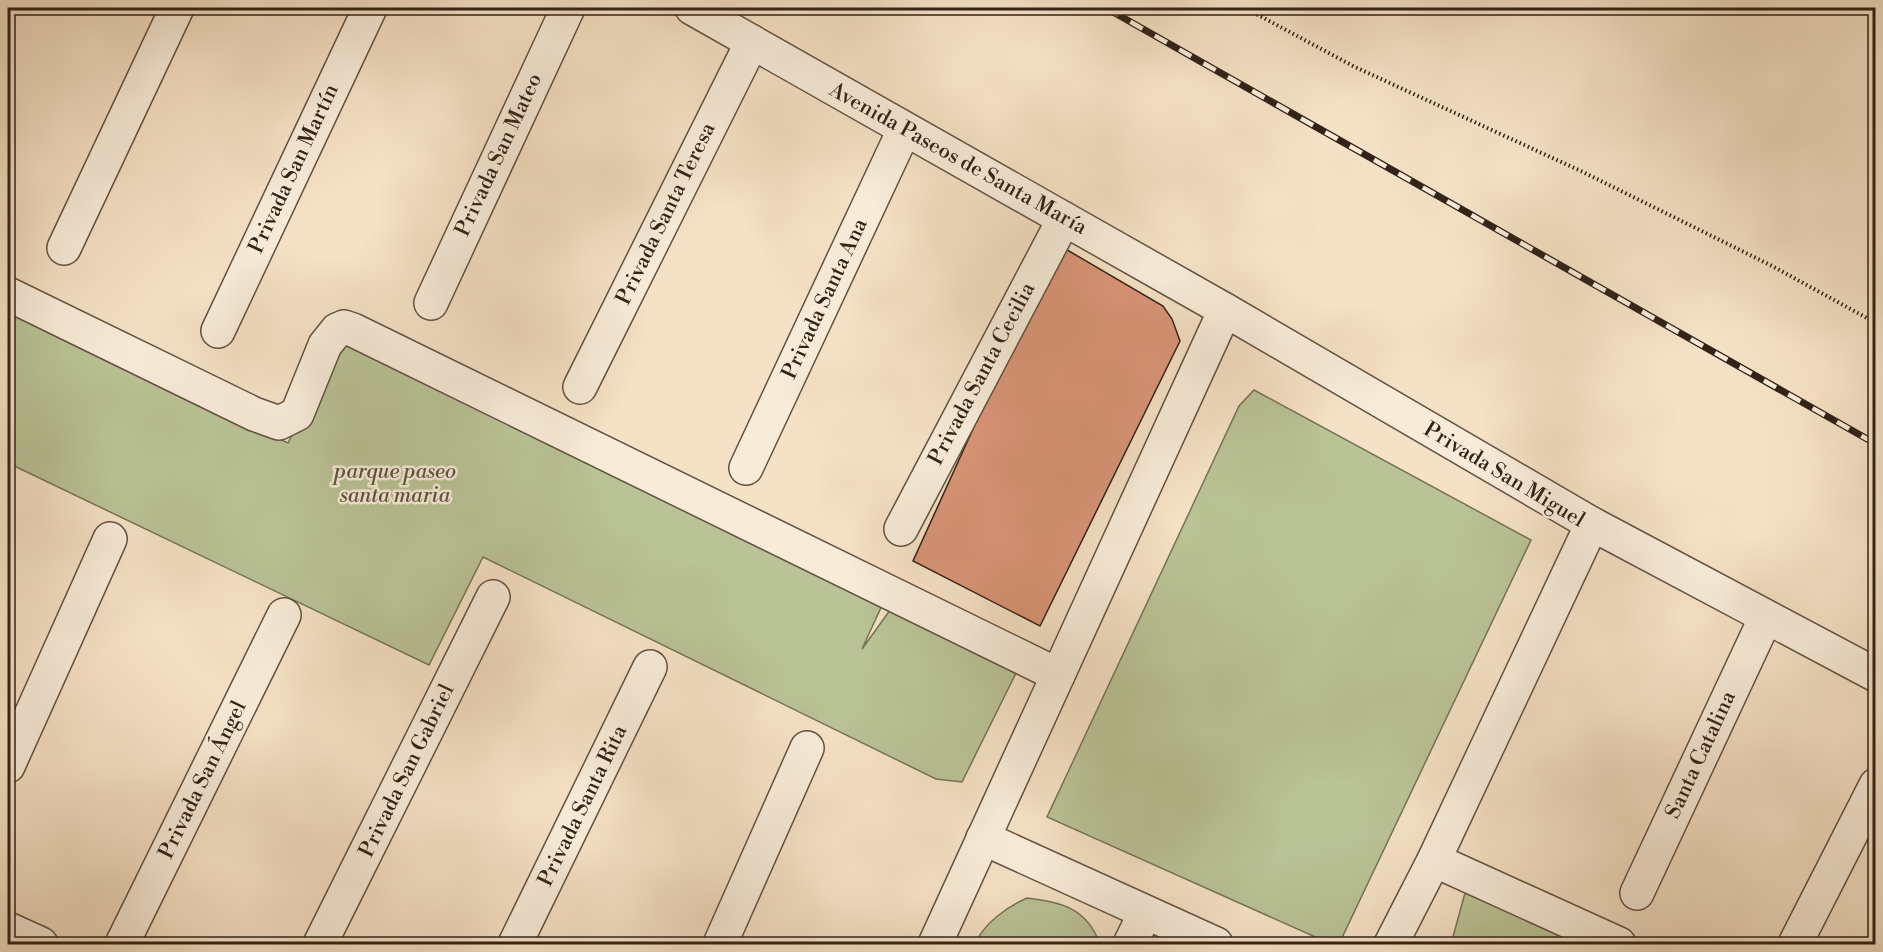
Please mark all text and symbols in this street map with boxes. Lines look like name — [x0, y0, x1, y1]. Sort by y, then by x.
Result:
street label: Privada San Mateo — [450, 69, 548, 241]
street label: Avenida Paseos de Santa María — [824, 77, 1092, 241]
street label: Privada San Martín — [243, 80, 345, 258]
street label: Privada Santa Teresa — [611, 118, 722, 309]
street label: Privada Santa Ana — [776, 214, 874, 383]
street label: Privada Santa Cecilia — [923, 278, 1041, 470]
street label: Privada San Miguel — [1419, 417, 1589, 533]
park label: parque paseo santa maria — [331, 459, 456, 509]
street label: Privada San Gabriel — [354, 680, 460, 862]
street label: Santa Catalina — [1660, 687, 1742, 823]
street label: Privada San Ángel — [152, 696, 253, 863]
street label: Privada Santa Rita — [533, 721, 633, 891]

